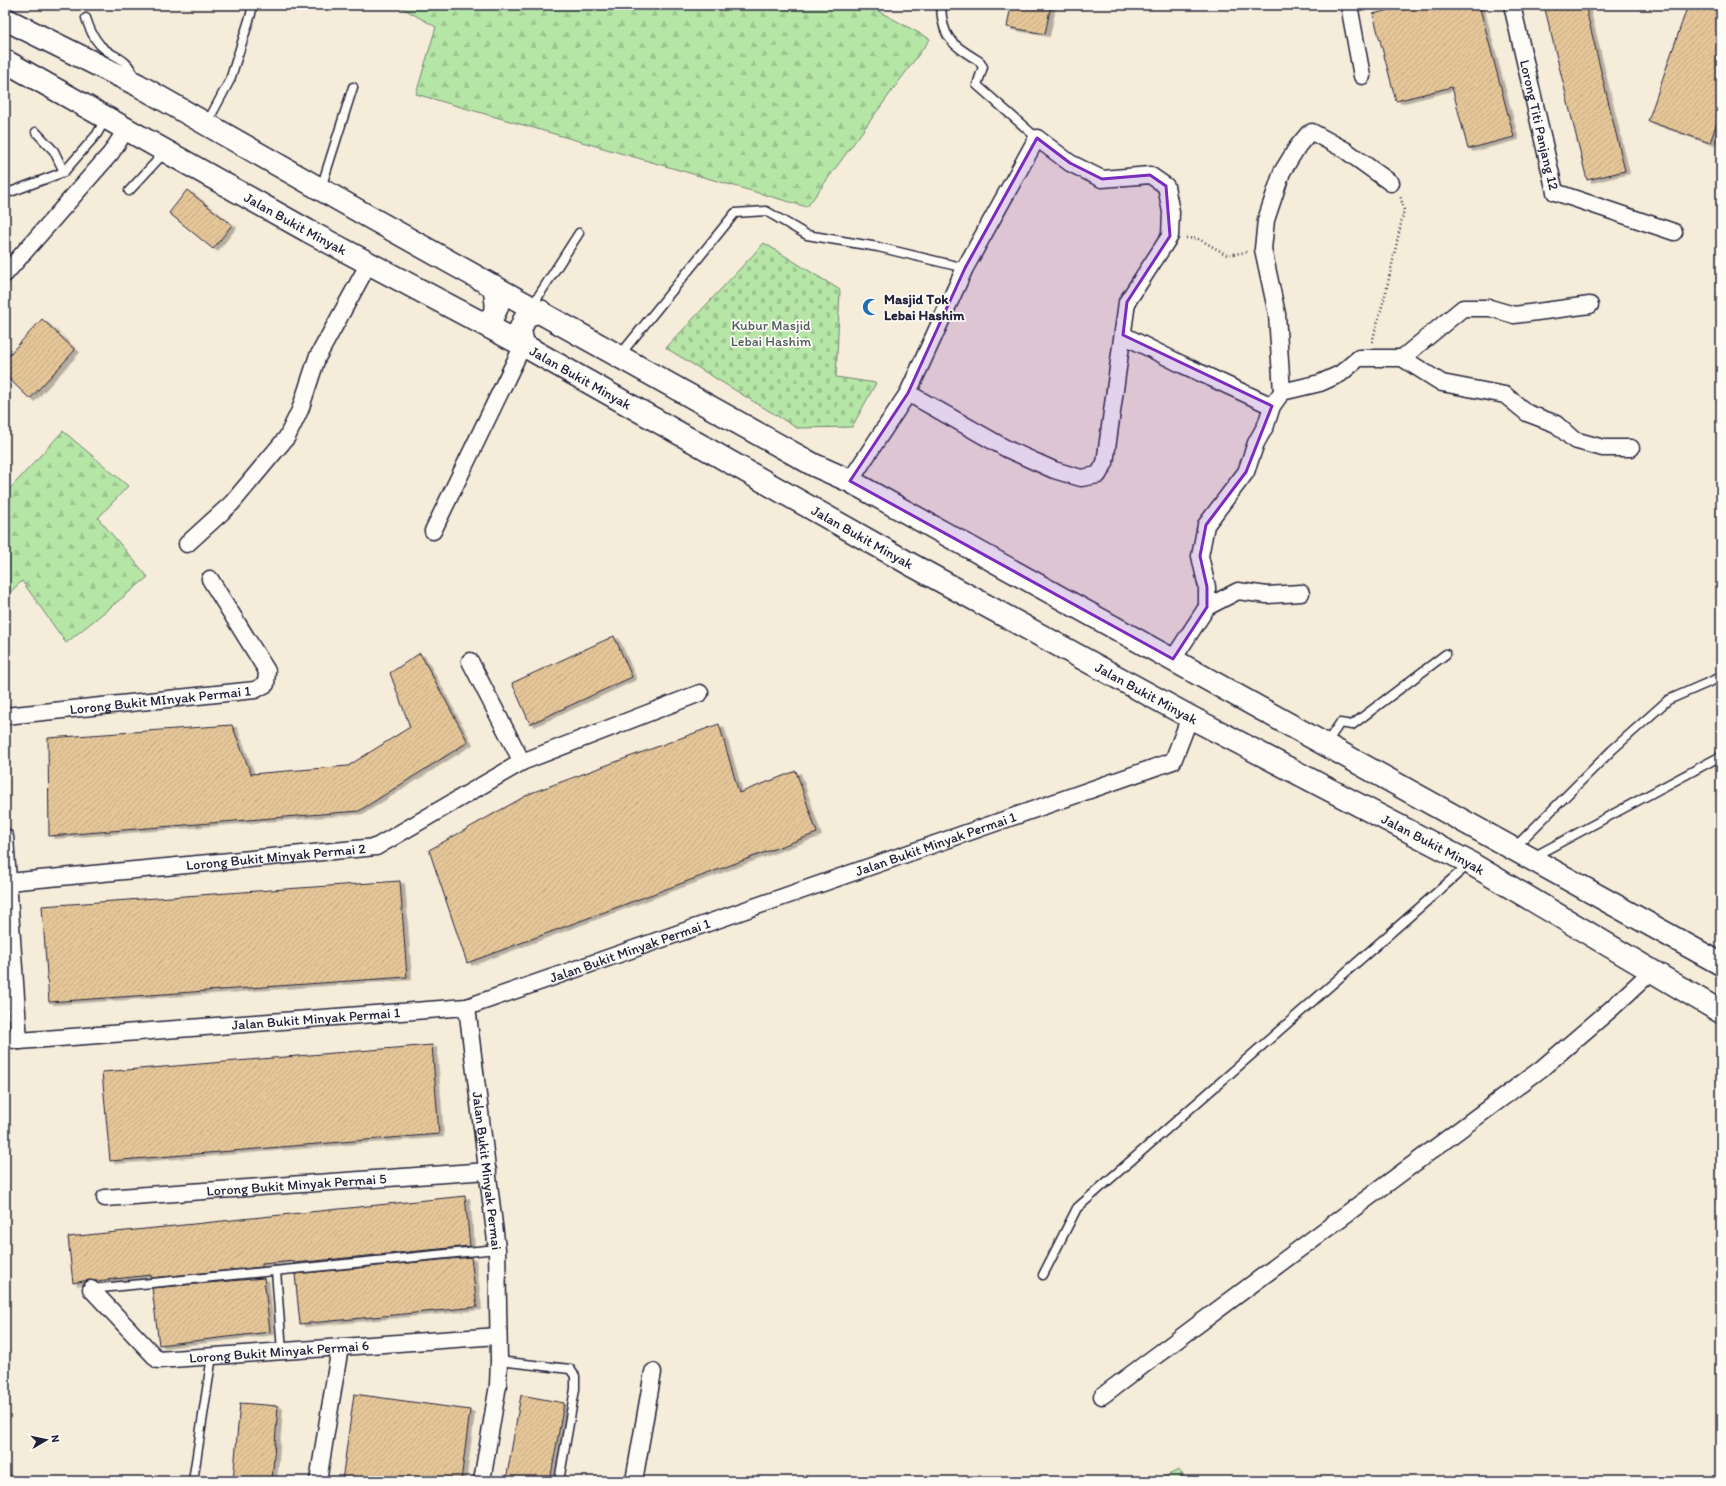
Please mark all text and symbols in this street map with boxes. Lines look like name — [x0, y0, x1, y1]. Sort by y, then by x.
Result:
street label: Lorong Titi Panjang 12 — [1516, 58, 1562, 192]
street label: Jalan Bukit Minyak — [241, 189, 350, 259]
place label: Masjid Tok Lebai Hashim — [884, 291, 965, 324]
mosque icon: Masjid Tok Lebai Hashim — [861, 297, 881, 317]
park label: Kubur Masjid Lebai Hashim — [731, 317, 812, 350]
street label: Jalan Bukit Minyak — [526, 342, 635, 414]
street label: Jalan Bukit Minyak — [808, 502, 917, 574]
street label: Jalan Bukit Minyak — [1092, 659, 1201, 729]
street label: Lorong Bukit MInyak Permai 1 — [69, 682, 252, 718]
street label: Jalan Bukit Minyak Permai 1 — [853, 808, 1019, 880]
street label: Jalan Bukit Minyak — [1378, 810, 1488, 879]
street label: Lorong Bukit Minyak Permai 2 — [185, 840, 367, 874]
street label: Jalan Bukit Minyak Permai 1 — [547, 915, 713, 987]
street label: Jalan Bukit Minyak Permai 1 — [231, 1004, 401, 1034]
street label: Jalan Bukit Minyak Permai — [469, 1091, 505, 1251]
street label: Lorong Bukit Minyak Permai 5 — [206, 1170, 387, 1200]
street label: Lorong Bukit Minyak Permai 6 — [188, 1337, 370, 1367]
north arrow — [26, 1420, 66, 1460]
text: N — [48, 1434, 62, 1443]

